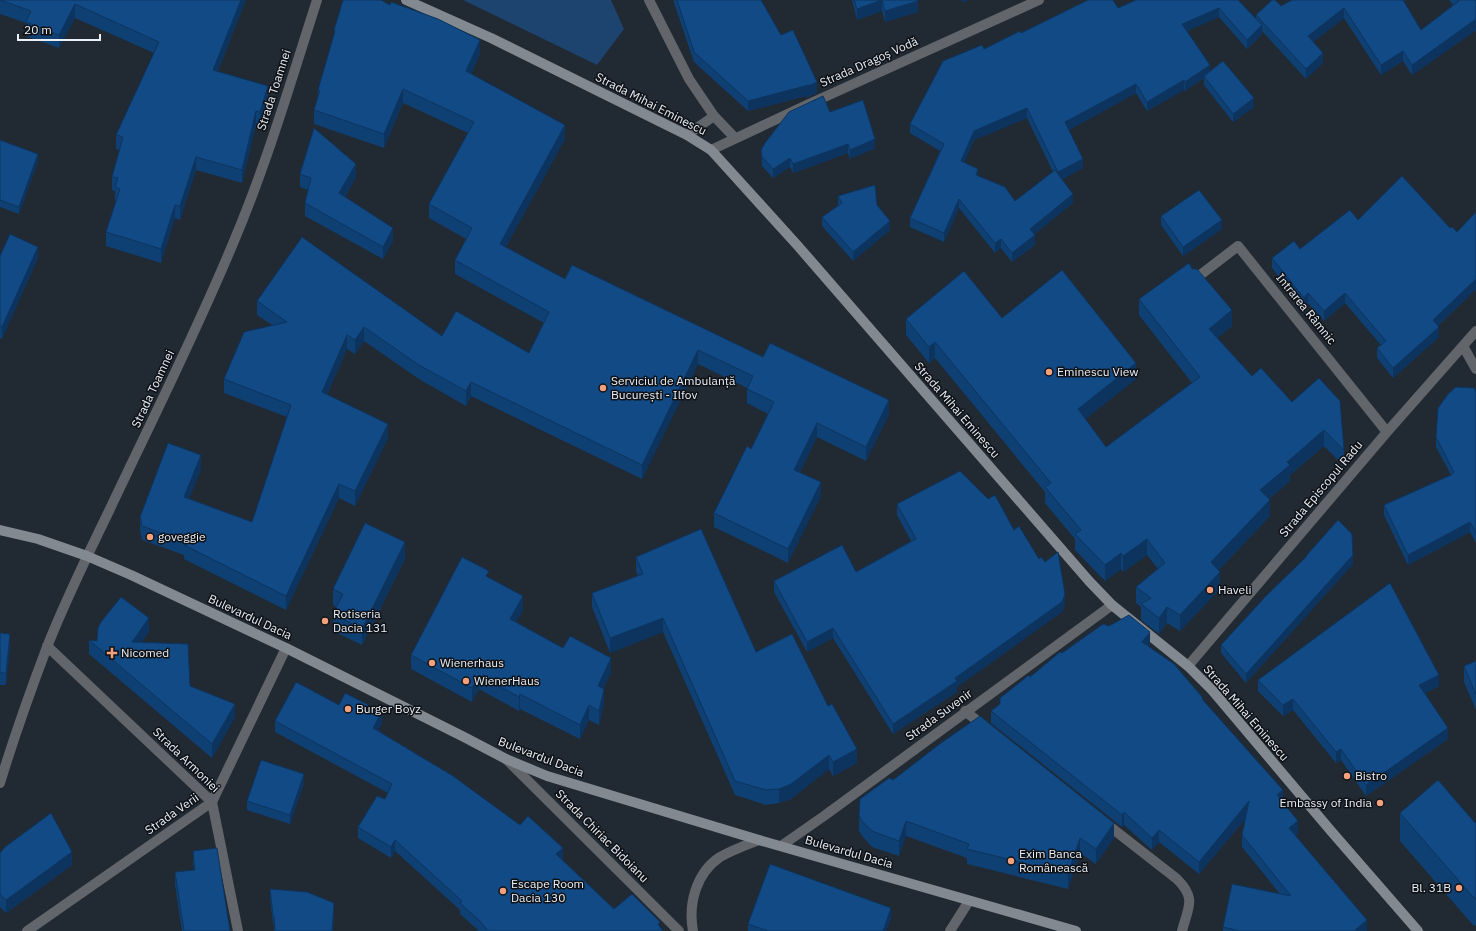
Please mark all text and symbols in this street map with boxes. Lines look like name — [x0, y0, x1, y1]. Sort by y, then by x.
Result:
scale bar — [18, 16, 100, 42]
text: 20 m — [24, 22, 52, 37]
street label: Strada Dragoș Vodă — [817, 33, 921, 90]
street label: Strada Toamnei — [253, 47, 294, 132]
street label: Strada Mihai Eminescu — [593, 69, 709, 138]
street label: Intrarea Râmnic — [1273, 270, 1340, 347]
street label: Strada Toamnei — [128, 347, 177, 430]
street label: Strada Mihai Eminescu — [912, 359, 1003, 461]
place label: Eminescu View — [1057, 364, 1138, 379]
marker: Eminescu View — [1044, 367, 1054, 377]
place label: Serviciul de Ambulanță București - Ilfov — [611, 373, 736, 402]
marker: Serviciul de Ambulanță București - Ilfov — [598, 383, 608, 393]
street label: Strada Episcopul Radu — [1276, 437, 1365, 540]
place label: goveggie — [158, 529, 206, 544]
marker: goveggie — [145, 532, 155, 542]
place label: Haveli — [1218, 582, 1251, 597]
marker: Haveli — [1205, 585, 1215, 595]
street label: Bulevardul Dacia — [206, 591, 295, 643]
place label: Rotiseria Dacia 131 — [333, 606, 387, 635]
marker: Rotiseria Dacia 131 — [320, 616, 330, 626]
place label: Nicomed — [121, 645, 169, 660]
marker: Nicomed — [106, 647, 118, 659]
place label: Wienerhaus — [440, 655, 504, 670]
marker: Wienerhaus — [427, 658, 437, 668]
street label: Strada Mihai Eminescu — [1201, 662, 1292, 764]
place label: WienerHaus — [474, 673, 540, 688]
marker: WienerHaus — [461, 676, 471, 686]
street label: Strada Suvenir — [903, 685, 975, 744]
place label: Burger Boyz — [356, 701, 421, 716]
marker: Burger Boyz — [343, 704, 353, 714]
street label: Strada Armoniei — [150, 724, 223, 795]
street label: Bulevardul Dacia — [496, 733, 587, 780]
place label: Bistro — [1355, 768, 1387, 783]
marker: Bistro — [1342, 771, 1352, 781]
street label: Strada Chiriac Bidoianu — [553, 786, 652, 885]
street label: Strada Verii — [142, 790, 201, 838]
place label: Embassy of India — [1280, 795, 1373, 810]
marker: Embassy of India — [1375, 798, 1385, 808]
street label: Bulevardul Dacia — [803, 832, 895, 871]
place label: Exim Banca Românească — [1019, 846, 1089, 875]
marker: Exim Banca Românească — [1006, 856, 1016, 866]
place label: Escape Room Dacia 130 — [511, 876, 584, 905]
place label: Bl. 31B — [1411, 880, 1451, 895]
marker: Bl. 31B — [1454, 883, 1464, 893]
marker: Escape Room Dacia 130 — [498, 886, 508, 896]

